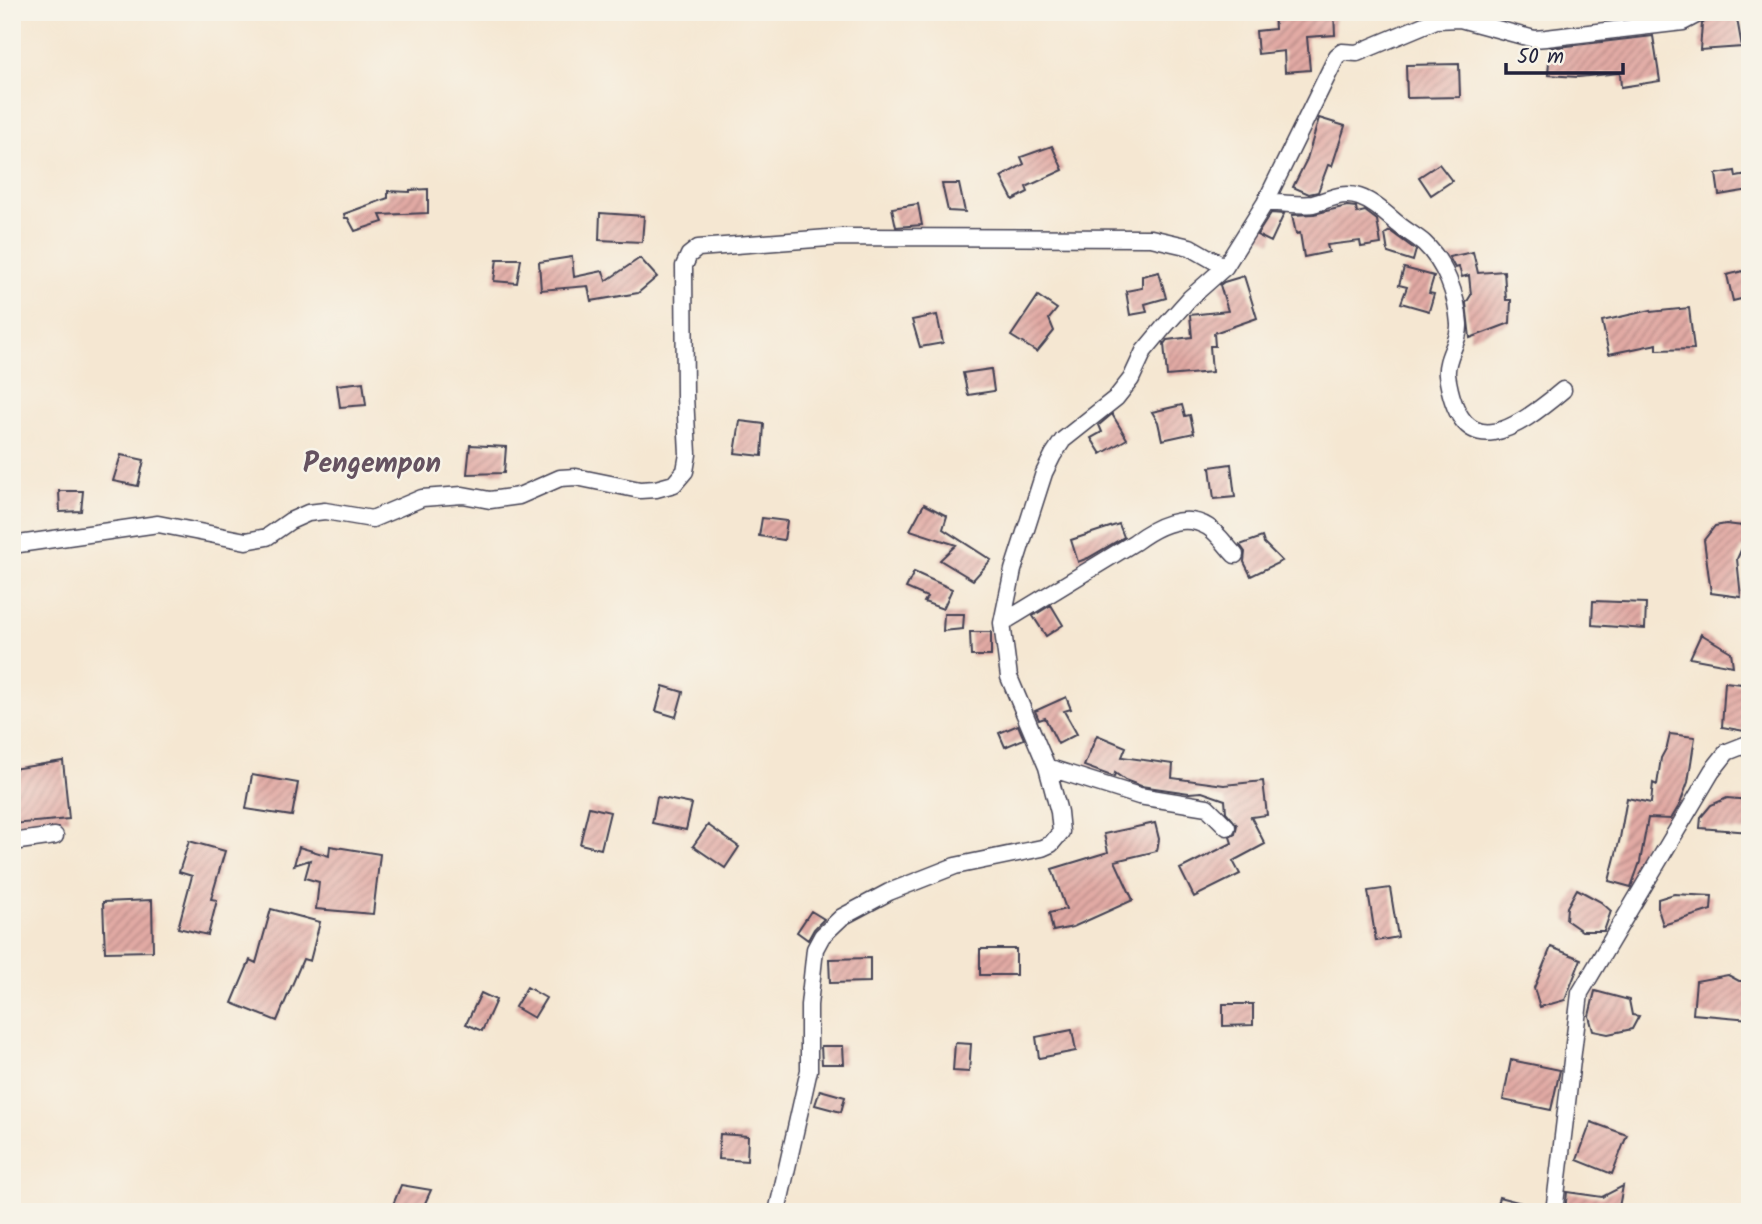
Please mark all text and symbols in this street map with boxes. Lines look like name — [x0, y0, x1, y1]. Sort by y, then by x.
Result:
scale bar — [1506, 32, 1624, 76]
text: 50 m — [1517, 41, 1564, 74]
district label: Pengempon — [303, 442, 441, 487]

